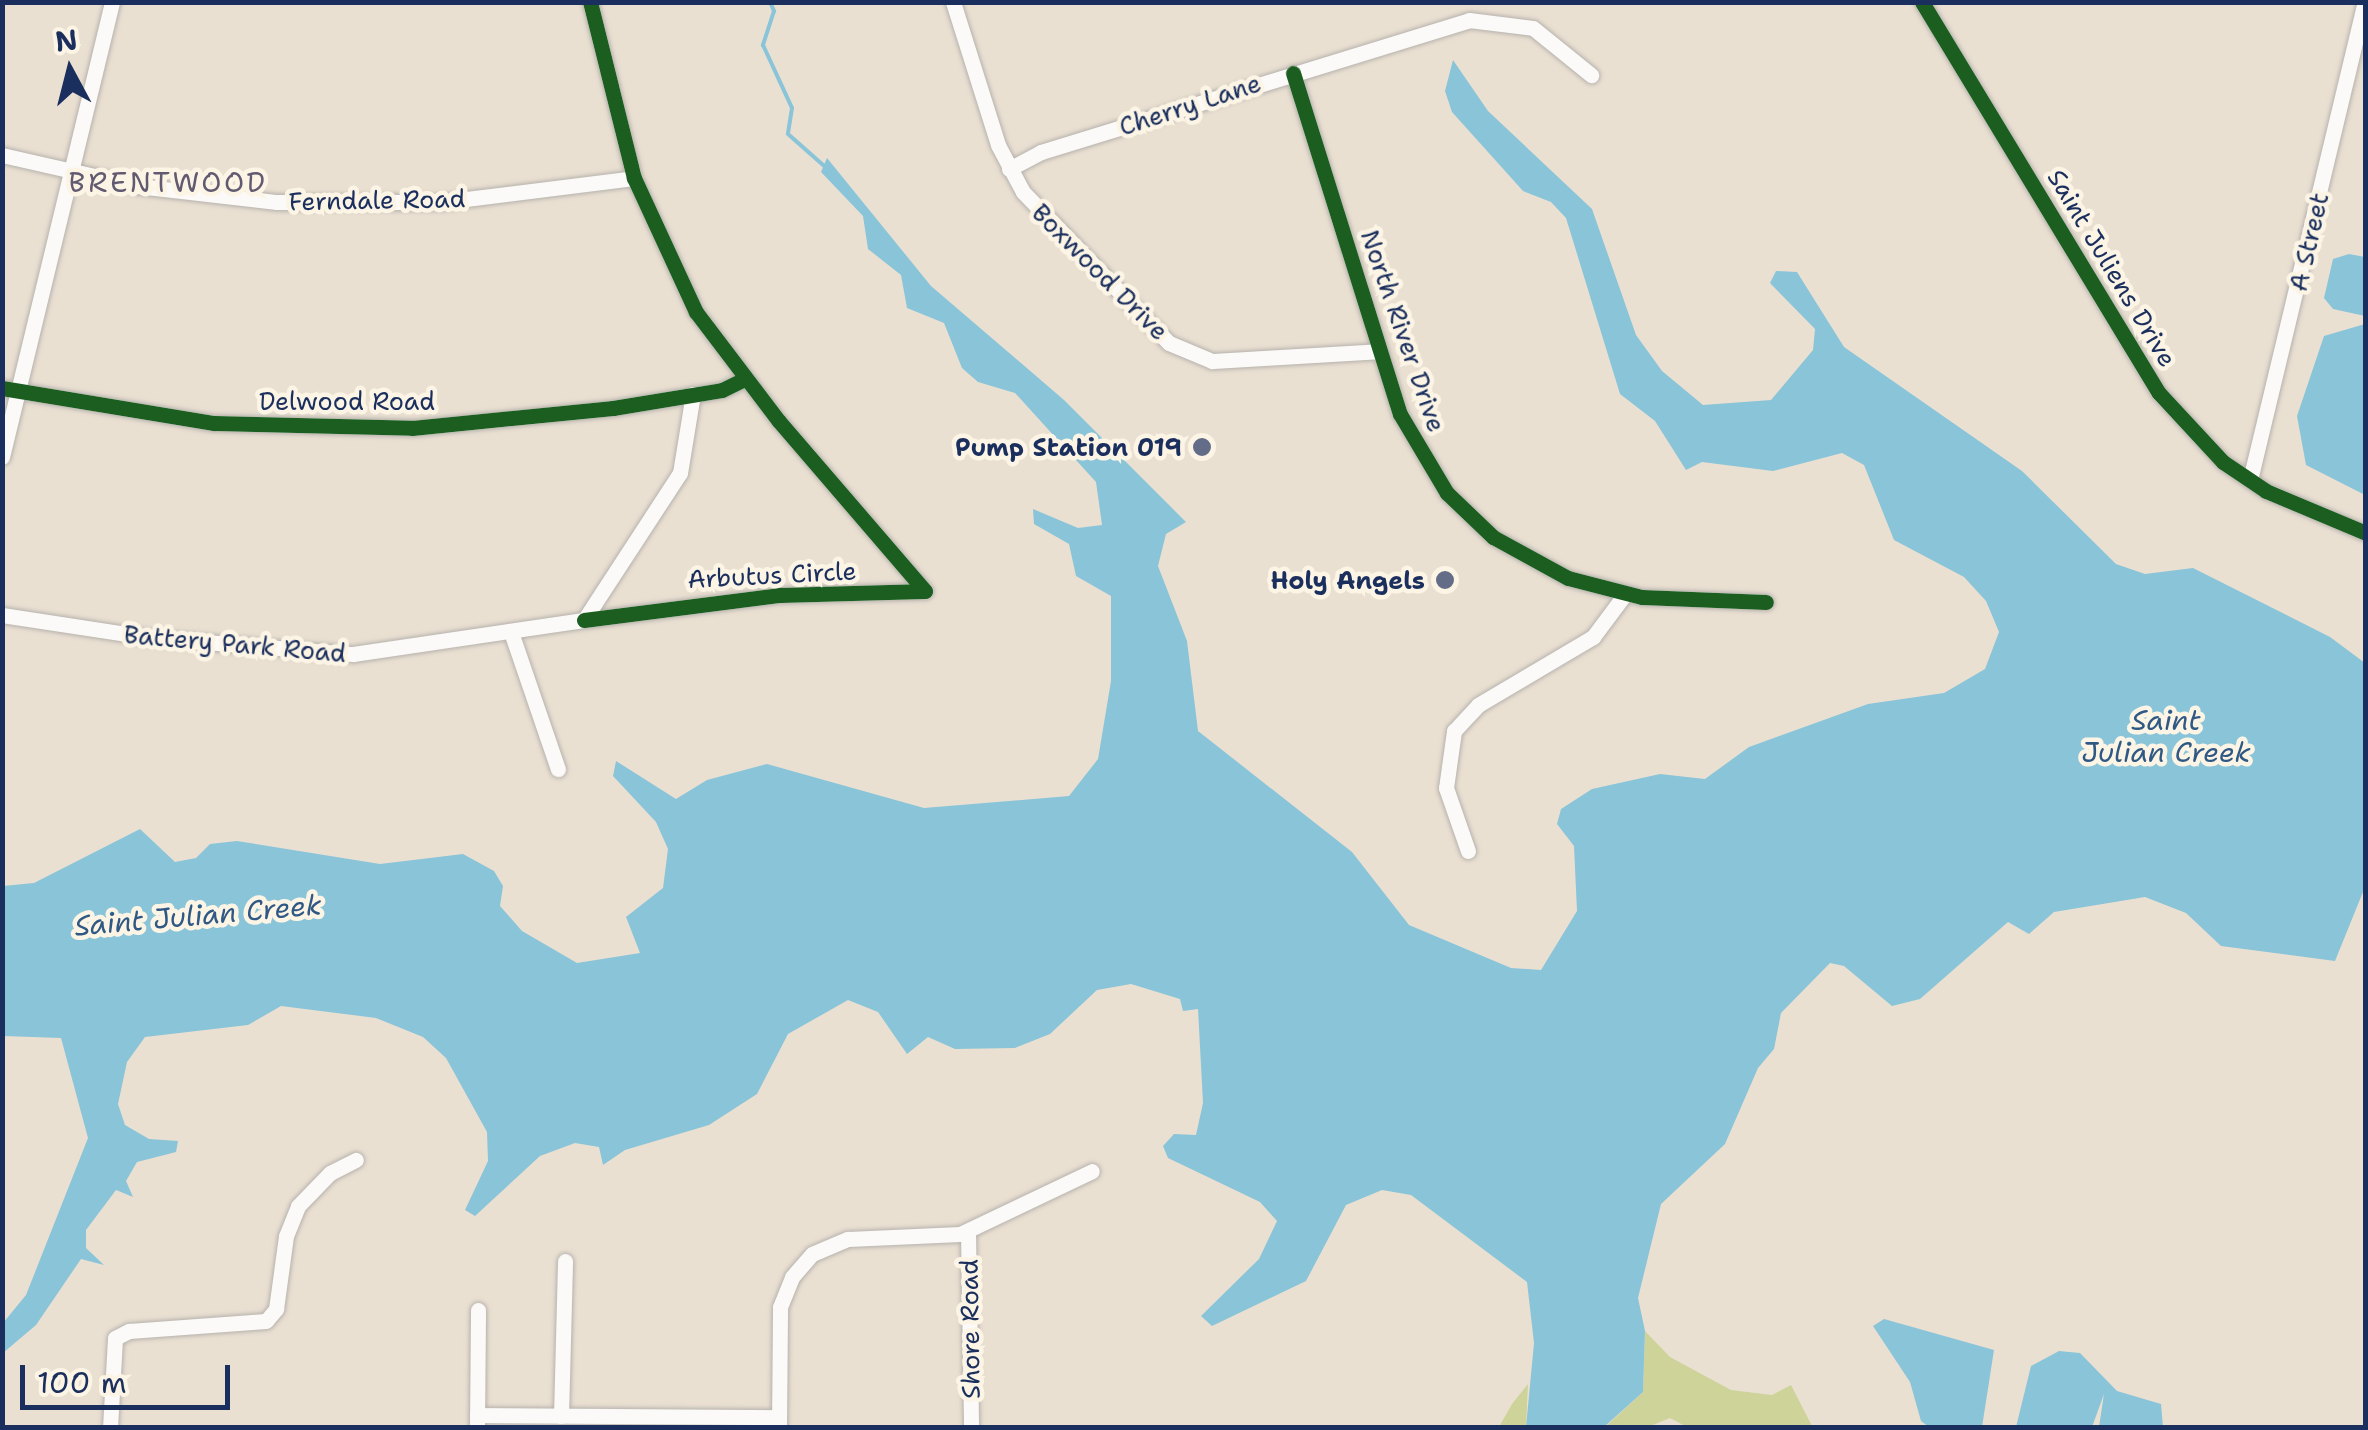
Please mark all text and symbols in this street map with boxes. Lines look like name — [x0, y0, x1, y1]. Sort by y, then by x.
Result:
north arrow — [20, 20, 120, 120]
text: N — [53, 20, 80, 60]
street label: Cherry Lane — [1115, 68, 1265, 142]
street label: Saint Juliens Drive — [2041, 164, 2183, 372]
district label: BRENTWOOD — [69, 165, 267, 199]
street label: Ferndale Road — [288, 183, 466, 217]
street label: A Street — [2283, 190, 2335, 294]
street label: Boxwood Drive — [1026, 198, 1174, 346]
street label: North River Drive — [1354, 226, 1452, 436]
street label: Delwood Road — [259, 386, 435, 416]
place label: Pump Station 019 — [955, 432, 1182, 462]
marker: Pump Station 019 — [1191, 436, 1213, 458]
street label: Arbutus Circle — [687, 556, 857, 594]
place label: Holy Angels — [1270, 565, 1425, 595]
marker: Holy Angels — [1434, 569, 1456, 591]
street label: Battery Park Road — [123, 619, 347, 669]
water label: Saint Julian Creek — [2081, 703, 2251, 769]
water label: Saint Julian Creek — [73, 887, 323, 943]
street label: Shore Road — [954, 1259, 986, 1399]
scale bar — [25, 1345, 235, 1407]
text: 100 m — [37, 1362, 127, 1403]

